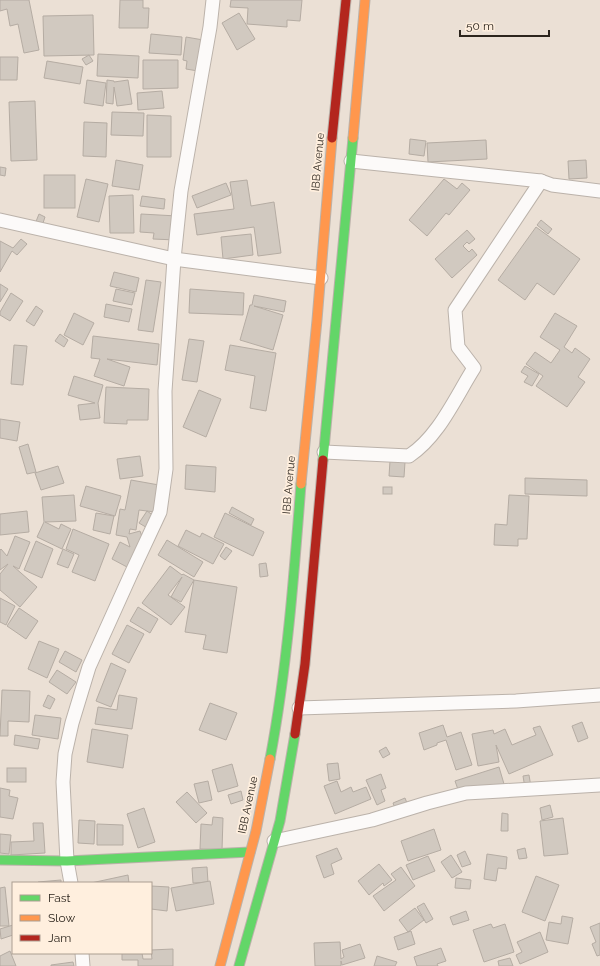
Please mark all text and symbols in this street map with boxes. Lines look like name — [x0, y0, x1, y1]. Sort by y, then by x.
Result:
scale bar — [460, 12, 549, 38]
text: 50 m — [466, 19, 494, 33]
street label: IBB Avenue — [309, 132, 327, 192]
street label: IBB Avenue — [280, 455, 298, 515]
street label: IBB Avenue — [236, 775, 261, 835]
legend — [12, 882, 152, 954]
text: Fast — [48, 891, 71, 905]
text: Slow — [48, 911, 75, 925]
text: Jam — [48, 931, 71, 945]

